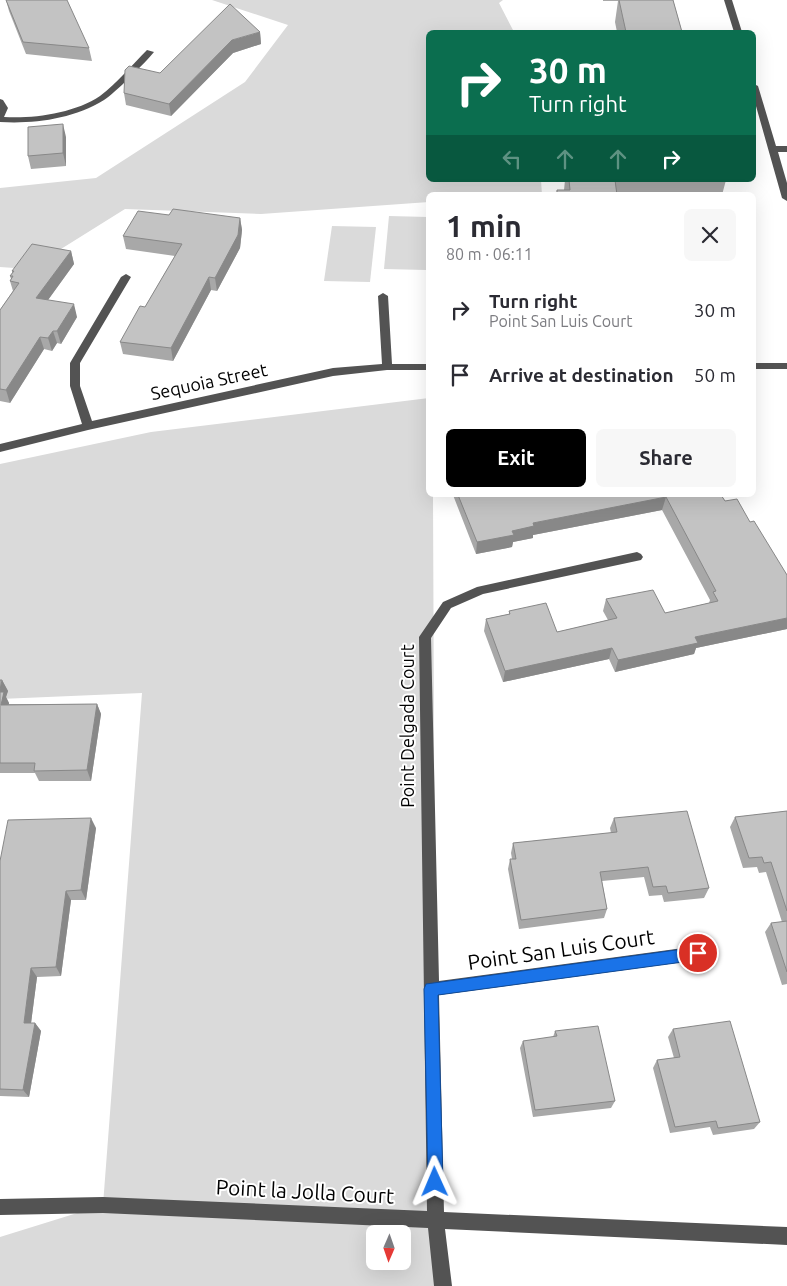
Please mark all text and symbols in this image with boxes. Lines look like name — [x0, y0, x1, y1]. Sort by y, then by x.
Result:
icon: right — [446, 50, 511, 115]
text: 30 m — [529, 50, 607, 90]
text: Turn right — [529, 91, 627, 116]
icon: left — [498, 145, 526, 173]
icon: ahead — [551, 145, 579, 173]
icon: ahead — [604, 145, 632, 173]
icon: right — [657, 145, 685, 173]
text: 1 min — [446, 209, 522, 243]
button: close — [684, 209, 736, 261]
text: 80 m · 06:11 — [446, 245, 533, 263]
text: Turn right — [489, 290, 577, 312]
icon: right — [446, 296, 474, 324]
text: 30 m — [694, 299, 736, 321]
text: Point San Luis Court — [489, 312, 633, 330]
street label: Sequoia Street — [149, 359, 269, 403]
icon: arrive — [446, 361, 474, 389]
text: Arrive at destination — [489, 364, 674, 386]
text: 50 m — [694, 364, 736, 386]
button: Exit — [446, 429, 586, 487]
button: Share — [596, 429, 736, 487]
street label: Point Delgada Court — [397, 644, 417, 808]
street label: Point San Luis Court — [466, 924, 656, 974]
pin — [677, 932, 719, 974]
icon: arrive — [684, 939, 712, 967]
position arrow — [408, 1155, 460, 1207]
street label: Point la Jolla Court — [215, 1174, 395, 1208]
north arrow — [366, 1225, 411, 1270]
map controls — [366, 1225, 411, 1270]

